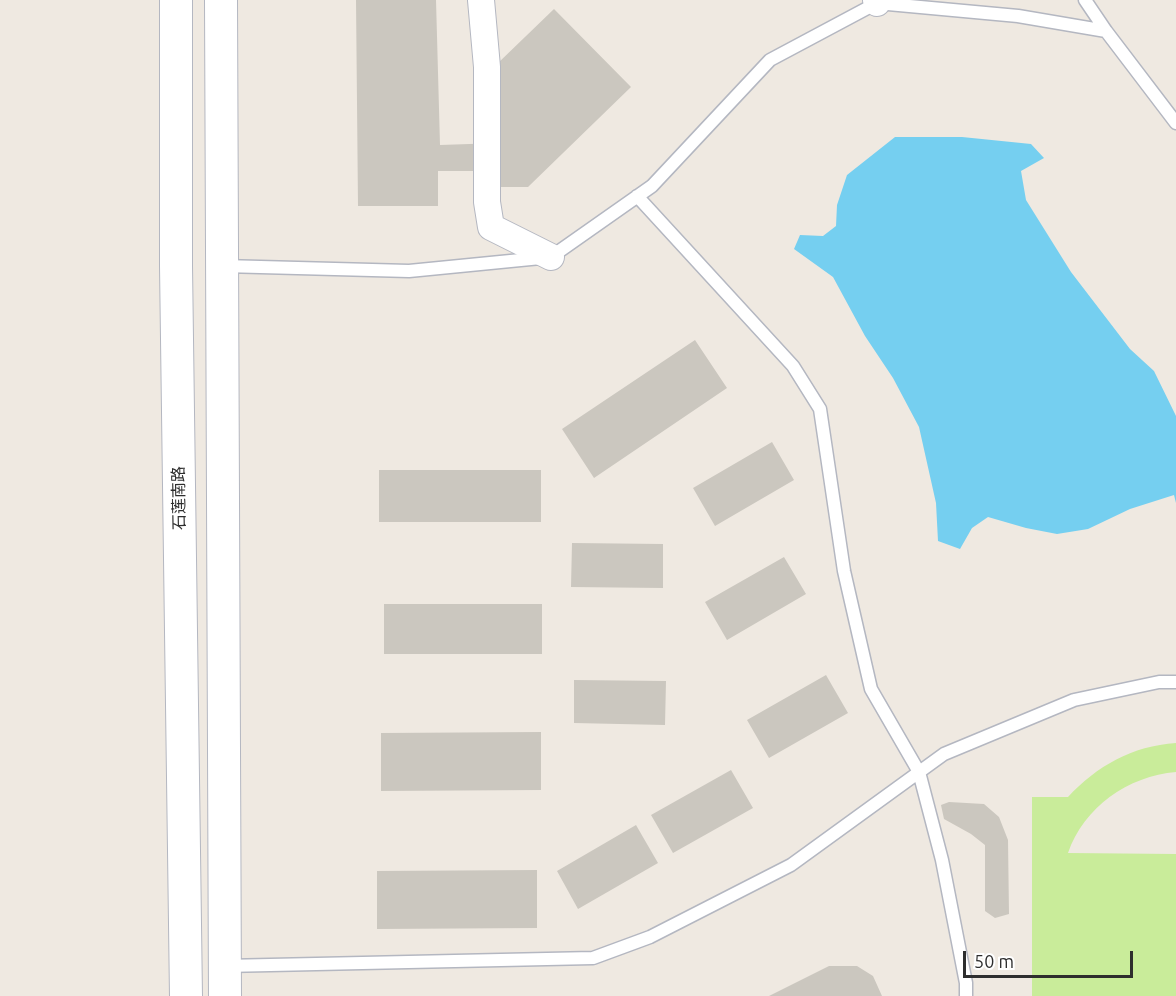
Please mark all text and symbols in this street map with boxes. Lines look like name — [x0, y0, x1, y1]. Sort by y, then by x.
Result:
street label: 石莲南路 — [169, 466, 189, 530]
scale bar — [966, 939, 1136, 977]
text: 50 m — [974, 951, 1014, 971]

